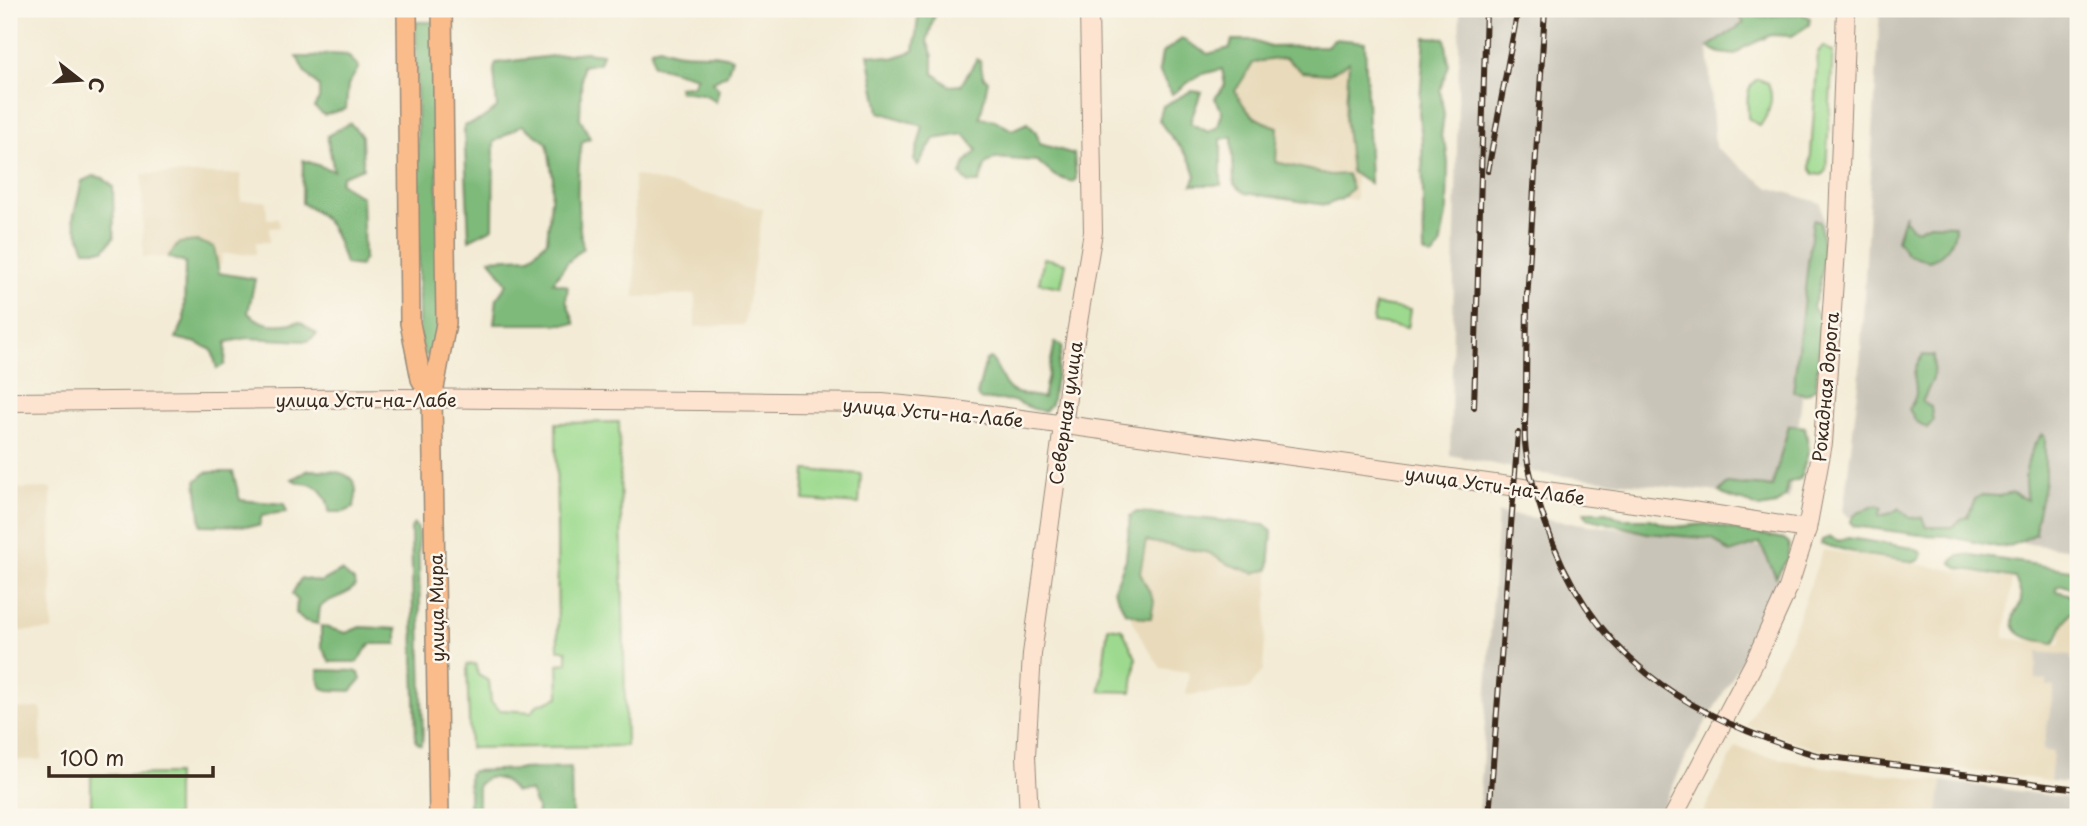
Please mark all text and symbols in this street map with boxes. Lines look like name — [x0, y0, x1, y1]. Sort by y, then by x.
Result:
north arrow — [46, 46, 116, 116]
text: С — [82, 74, 113, 96]
street label: Рокадная дорога — [1805, 310, 1845, 463]
street label: Северная улица — [1042, 339, 1089, 487]
street label: улица Усти-на-Лабе — [275, 386, 457, 413]
street label: улица Усти-на-Лабе — [842, 391, 1024, 433]
street label: улица Усти-на-Лабе — [1403, 459, 1587, 511]
street label: улица Мира — [422, 553, 450, 662]
scale bar — [49, 735, 214, 779]
text: 100 m — [60, 741, 124, 773]

